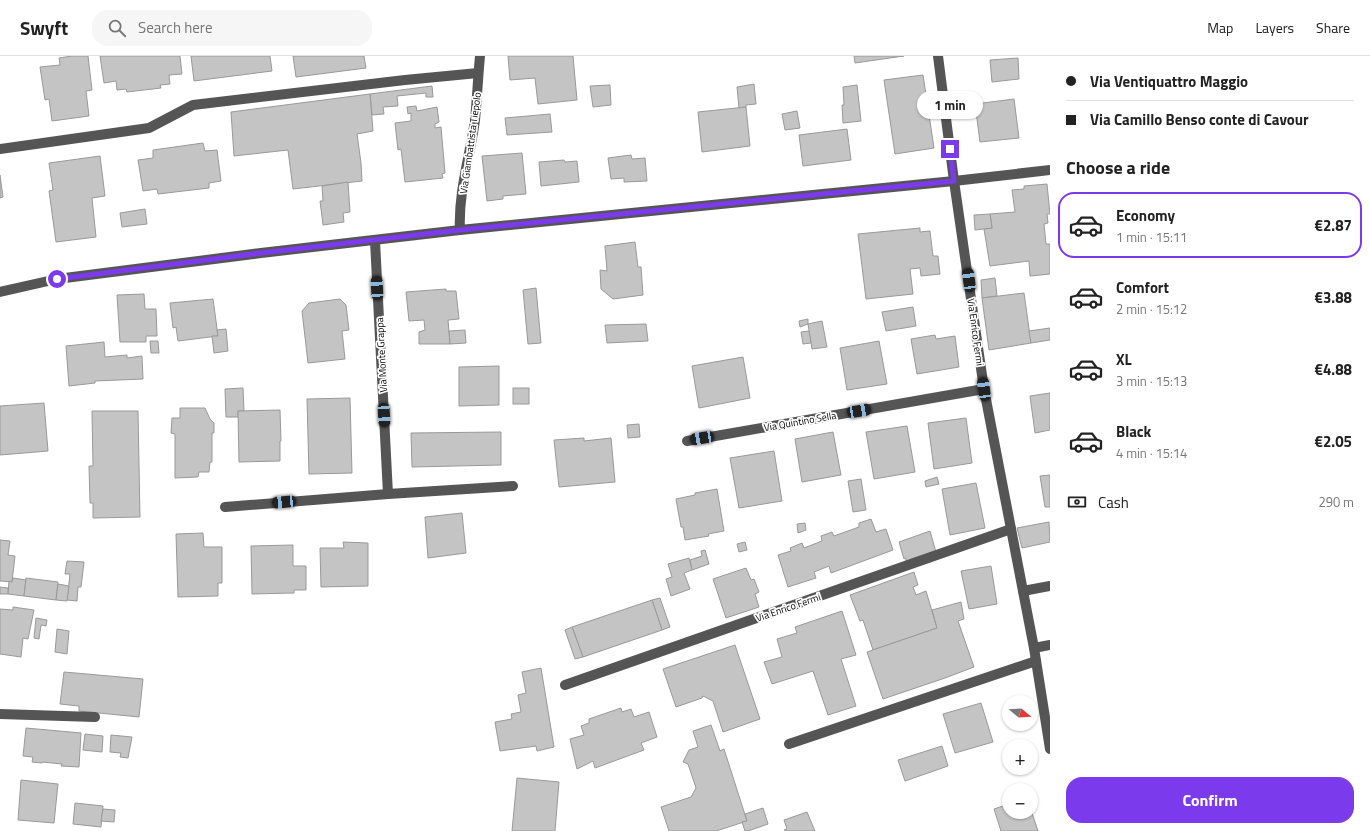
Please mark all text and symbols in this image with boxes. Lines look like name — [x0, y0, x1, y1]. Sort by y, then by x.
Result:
search box — [92, 10, 372, 46]
text: Swyft — [20, 13, 68, 42]
text: Search here — [138, 16, 212, 39]
icon: search — [106, 17, 128, 39]
text: Map — [1207, 17, 1233, 38]
text: Layers — [1255, 17, 1294, 38]
text: Share — [1316, 17, 1350, 38]
text: Via Ventiquattro Maggio — [1090, 70, 1248, 93]
street label: Via Giambattista Tiepolo — [456, 91, 485, 195]
callout: 1 min — [917, 91, 983, 119]
text: 1 min — [934, 95, 966, 115]
text: Via Camillo Benso conte di Cavour — [1090, 108, 1309, 131]
route end — [941, 140, 959, 158]
text: Choose a ride — [1066, 154, 1170, 181]
text: Economy — [1116, 204, 1175, 227]
icon: car — [1068, 207, 1104, 243]
text: €2.87 — [1315, 214, 1352, 237]
text: 1 min · 15:11 — [1116, 227, 1187, 247]
car — [961, 267, 977, 293]
route start — [48, 270, 66, 288]
car — [370, 276, 384, 300]
text: Comfort — [1116, 276, 1169, 299]
icon: car — [1068, 279, 1104, 315]
text: €3.88 — [1315, 286, 1352, 309]
street label: Via Enrico Fermi — [963, 298, 988, 367]
text: 2 min · 15:12 — [1116, 299, 1187, 319]
street label: Via Monte Grappa — [372, 317, 391, 393]
text: XL — [1116, 348, 1132, 371]
icon: car — [1068, 351, 1104, 387]
text: €4.88 — [1315, 358, 1352, 381]
text: 3 min · 15:13 — [1116, 371, 1187, 391]
car — [976, 376, 992, 402]
car — [377, 403, 391, 427]
car — [846, 403, 872, 419]
street label: Via Quintino Sella — [763, 408, 837, 435]
text: Black — [1116, 420, 1151, 443]
icon: car — [1068, 423, 1104, 459]
car — [689, 430, 715, 446]
text: €2.05 — [1315, 430, 1352, 453]
text: 4 min · 15:14 — [1116, 443, 1187, 463]
icon: cash — [1066, 491, 1088, 513]
text: Cash — [1098, 491, 1129, 514]
text: 290 m — [1318, 492, 1354, 512]
car — [272, 495, 296, 509]
street label: Via Enrico Fermi — [754, 589, 823, 626]
north arrow — [1002, 695, 1038, 731]
map controls — [1002, 695, 1038, 819]
button: + — [1002, 739, 1038, 775]
button: Confirm — [1066, 777, 1354, 823]
button: − — [1002, 783, 1038, 819]

